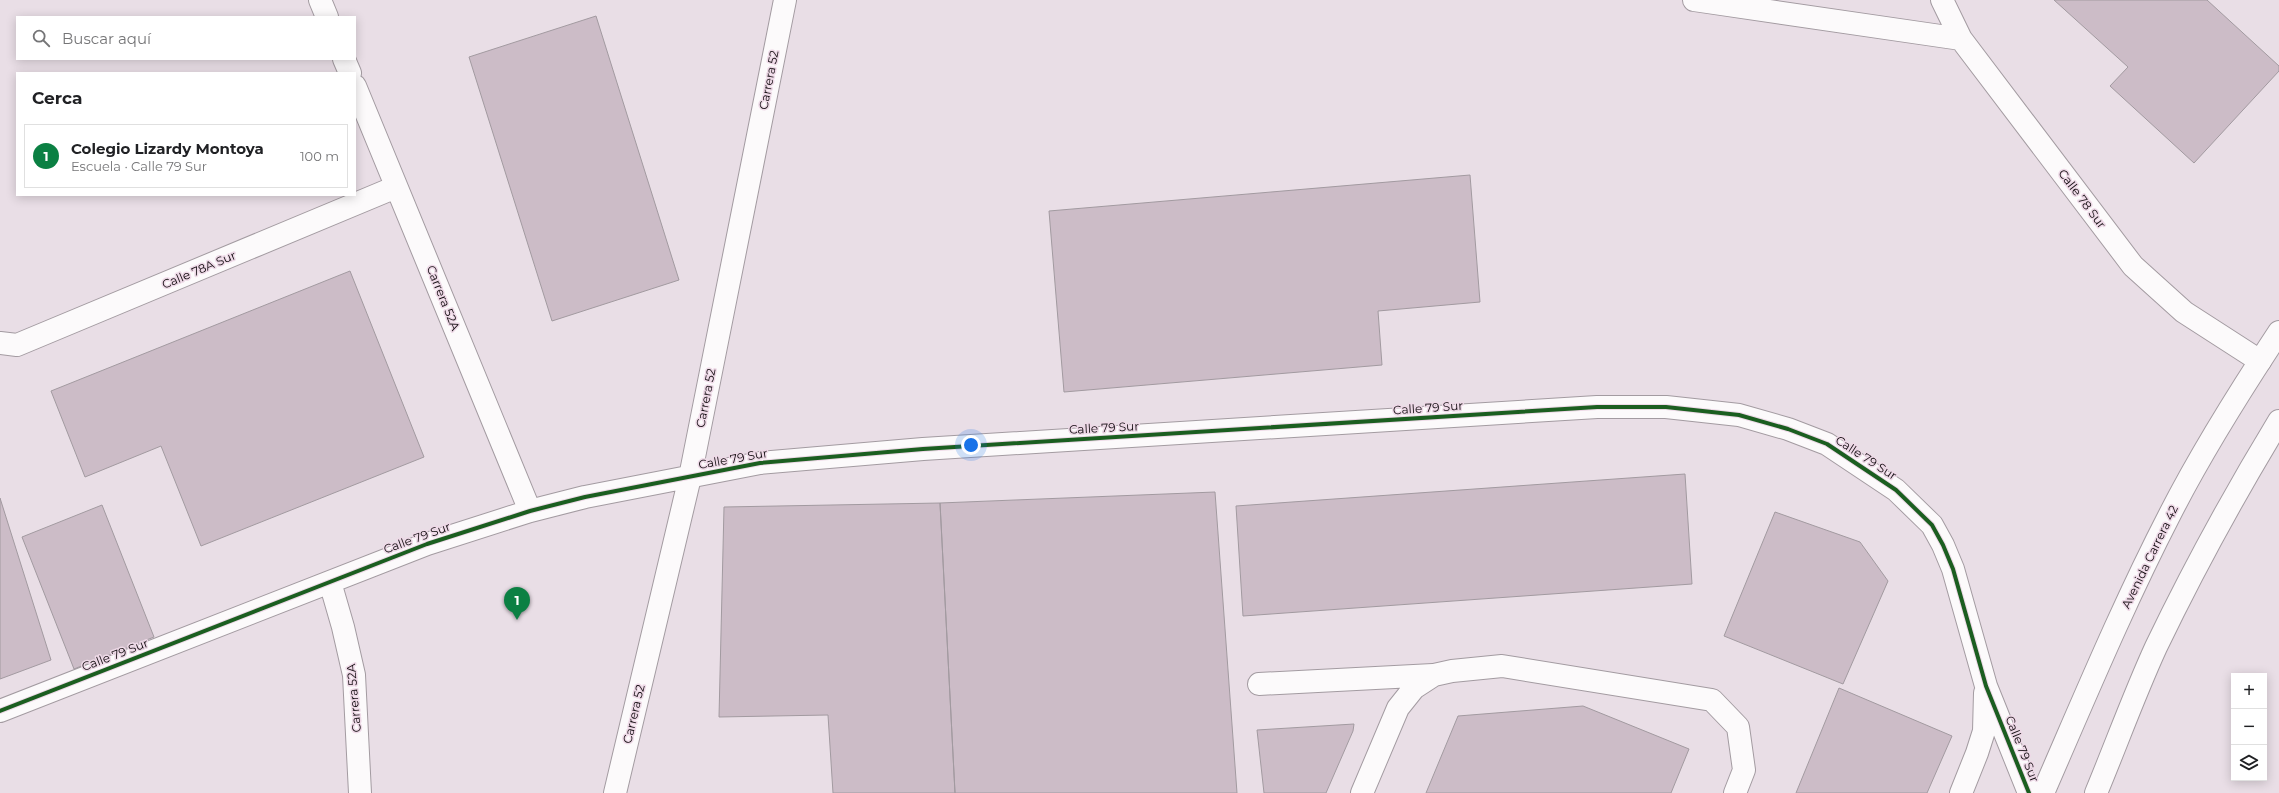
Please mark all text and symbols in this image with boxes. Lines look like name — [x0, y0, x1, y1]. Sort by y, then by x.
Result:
search box — [16, 16, 356, 60]
icon: search — [30, 27, 52, 49]
text: Buscar aquí — [62, 29, 151, 48]
street label: Carrera 52 — [755, 49, 782, 111]
text: Cerca — [32, 88, 82, 108]
text: Colegio Lizardy Montoya — [71, 139, 264, 158]
text: 1 — [43, 148, 49, 164]
text: 100 m — [300, 148, 339, 164]
text: Escuela · Calle 79 Sur — [71, 158, 207, 174]
street label: Calle 78 Sur — [2055, 166, 2110, 231]
street label: Calle 78A Sur — [160, 247, 238, 292]
street label: Carrera 52A — [424, 263, 463, 333]
street label: Carrera 52 — [692, 367, 719, 429]
street label: Calle 79 Sur — [1392, 398, 1464, 417]
street label: Calle 79 Sur — [1069, 418, 1140, 437]
street label: Calle 79 Sur — [1833, 432, 1900, 483]
your location — [961, 435, 981, 455]
street label: Calle 79 Sur — [697, 445, 769, 472]
street label: Avenida Carrera 42 — [2118, 503, 2181, 611]
street label: Calle 79 Sur — [381, 518, 453, 557]
pin: 1 — [504, 587, 530, 620]
street label: Calle 79 Sur — [79, 635, 150, 674]
street label: Carrera 52A — [343, 663, 364, 733]
map controls — [2231, 673, 2267, 781]
button: + — [2231, 673, 2267, 709]
street label: Carrera 52 — [619, 683, 648, 745]
button: − — [2231, 709, 2267, 745]
street label: Calle 79 Sur — [2002, 713, 2043, 784]
button: layers — [2231, 745, 2267, 781]

